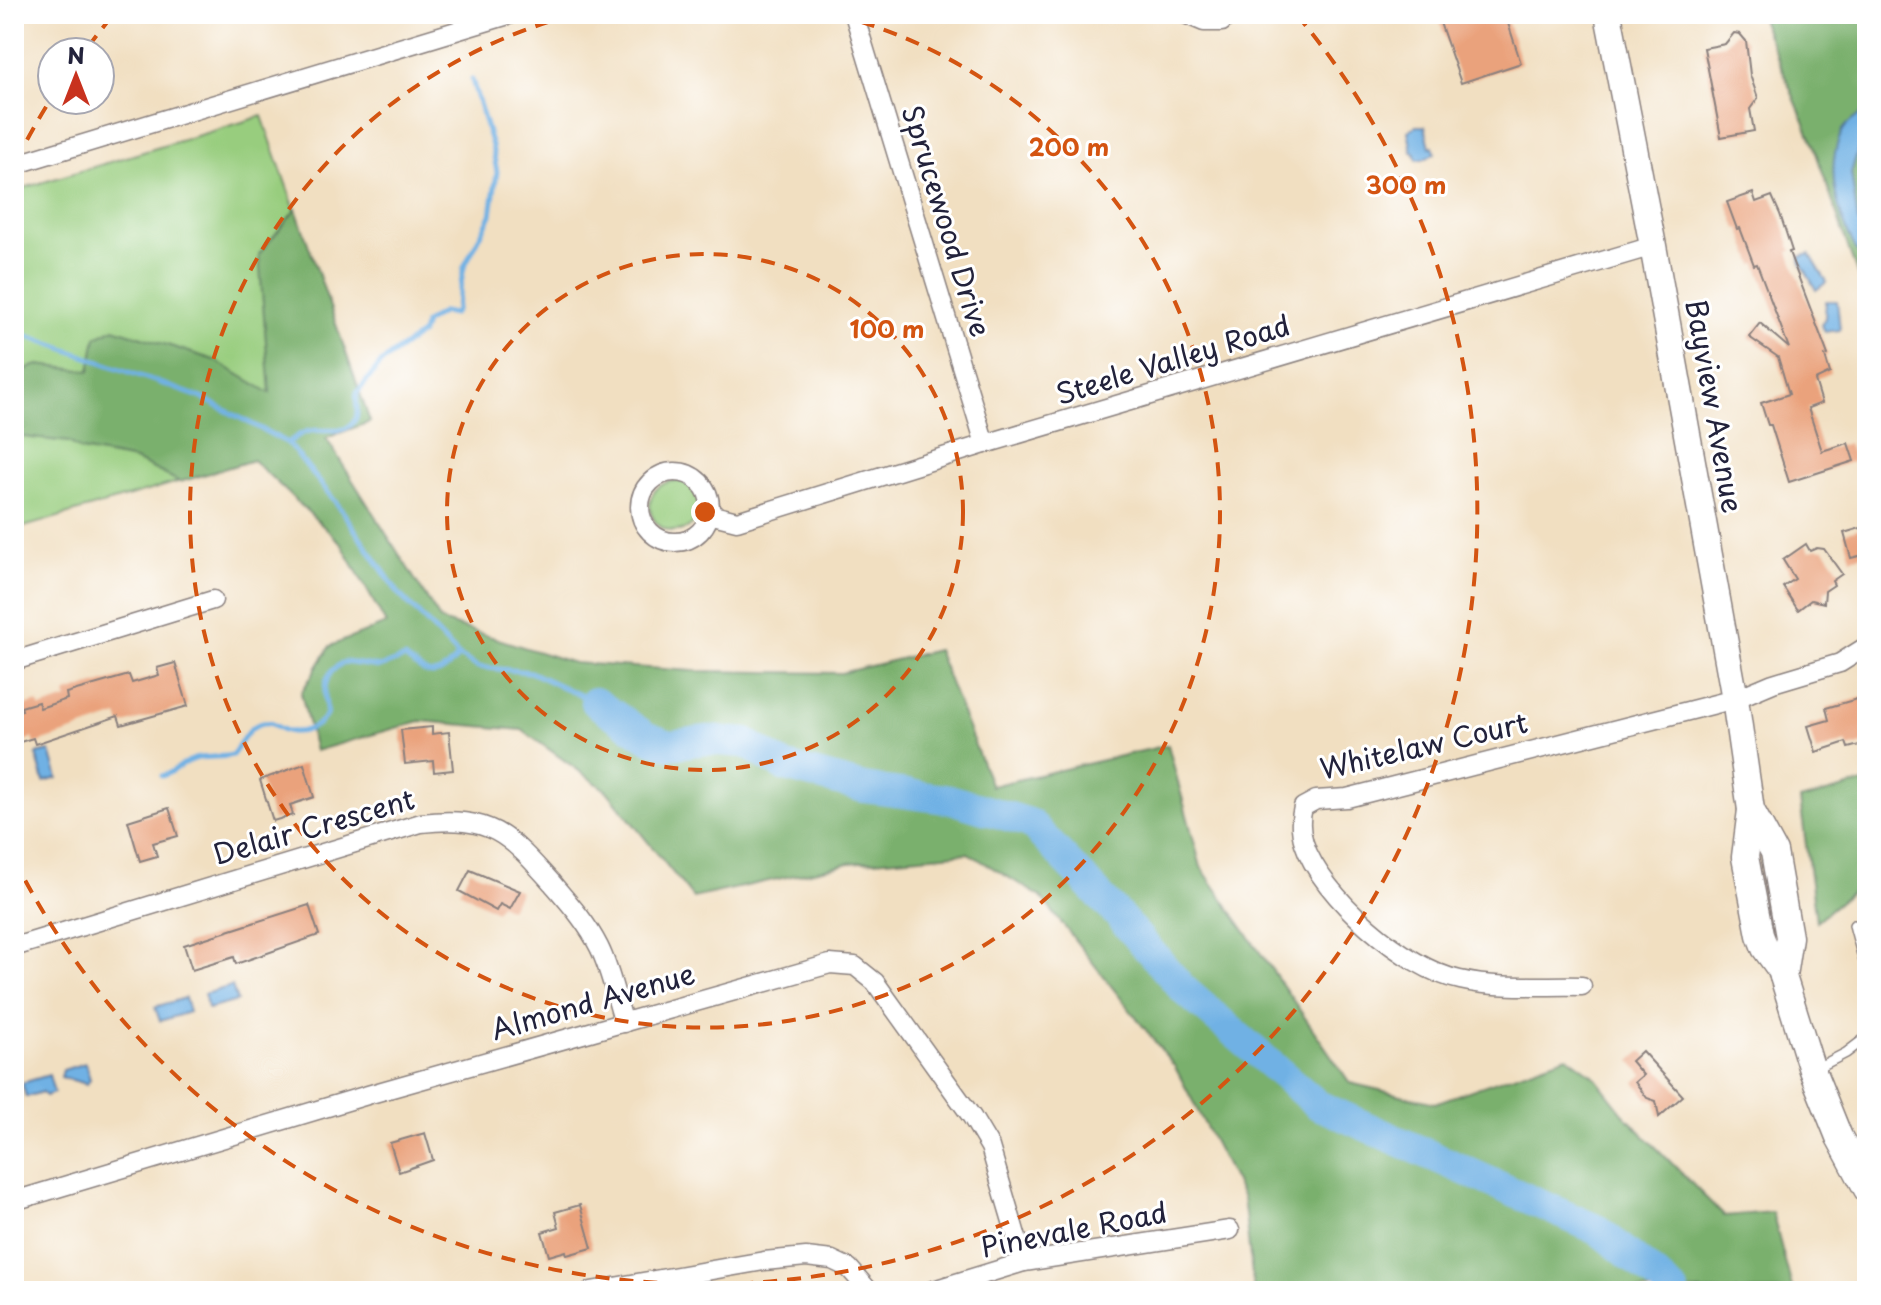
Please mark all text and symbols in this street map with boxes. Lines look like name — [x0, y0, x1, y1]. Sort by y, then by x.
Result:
north arrow — [36, 36, 116, 116]
text: N — [67, 38, 85, 71]
street label: Sprucewood Drive — [892, 100, 1003, 342]
text: 200 m — [1029, 128, 1109, 164]
text: 300 m — [1365, 166, 1447, 202]
street label: Bayview Avenue — [1676, 296, 1755, 516]
street label: Steele Valley Road — [1050, 302, 1295, 415]
text: 100 m — [850, 310, 924, 346]
centre of rings — [691, 498, 719, 526]
street label: Whitelaw Court — [1316, 700, 1532, 789]
street label: Delair Crescent — [208, 776, 419, 875]
street label: Almond Avenue — [486, 951, 699, 1050]
street label: Pinevale Road — [977, 1189, 1170, 1268]

